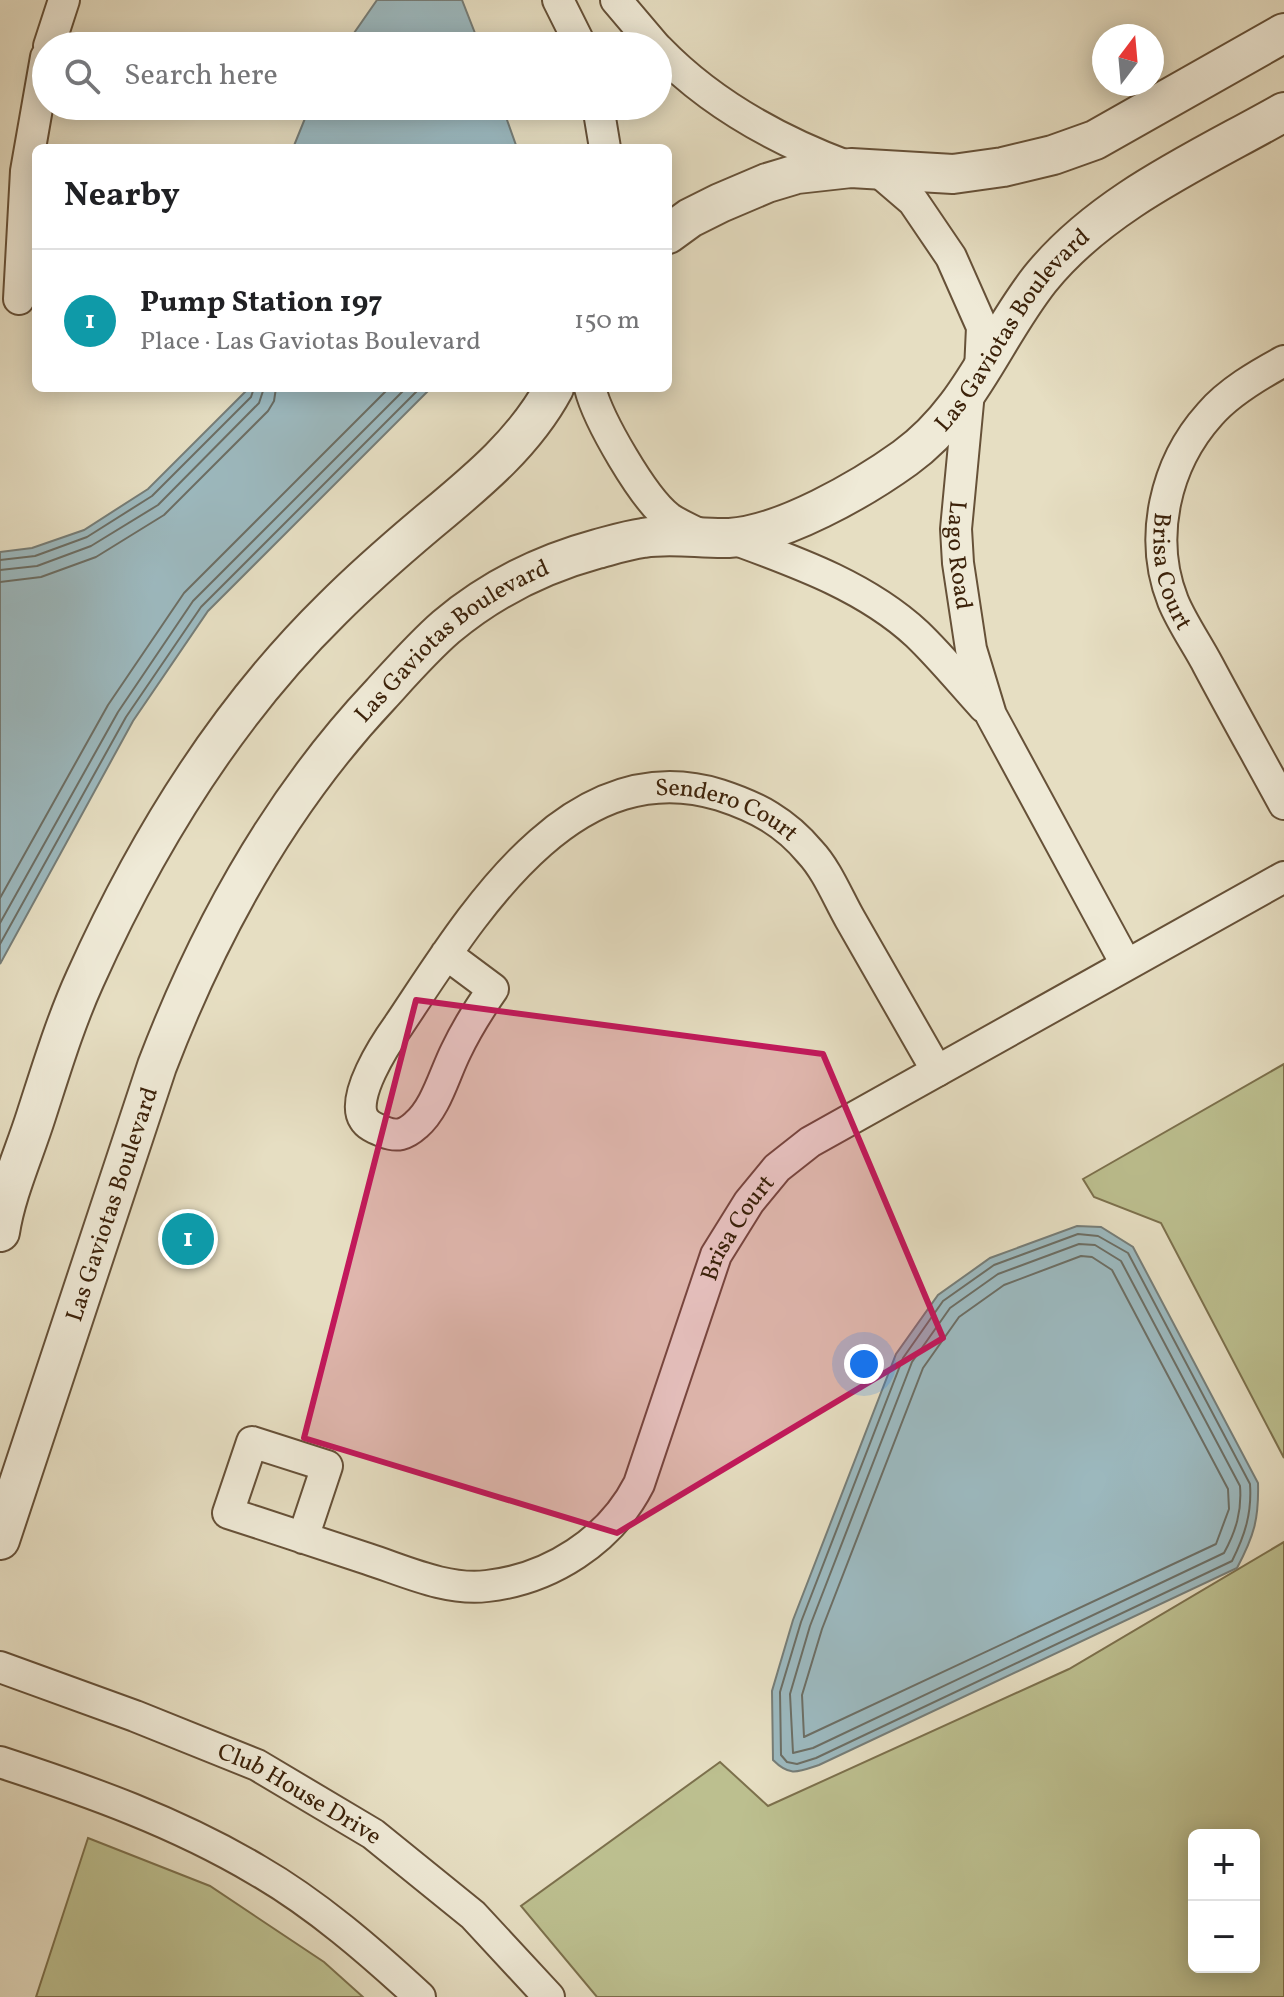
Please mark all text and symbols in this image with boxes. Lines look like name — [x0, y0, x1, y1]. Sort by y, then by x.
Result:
north arrow — [1092, 24, 1164, 96]
search box — [32, 32, 672, 120]
icon: search — [60, 54, 104, 98]
text: Search here — [124, 55, 278, 97]
text: Nearby — [64, 173, 180, 220]
street label: Las Gaviotas Boulevard — [928, 221, 1098, 440]
text: Pump Station 197 — [140, 282, 383, 324]
text: 1 — [85, 303, 95, 339]
text: 150 m — [574, 303, 640, 339]
text: Place · Las Gaviotas Boulevard — [140, 324, 481, 360]
street label: Lago Road — [937, 499, 980, 612]
street label: Brisa Court — [1142, 511, 1200, 637]
street label: Las Gaviotas Boulevard — [348, 552, 555, 731]
street label: Sendero Court — [655, 772, 805, 850]
street label: Las Gaviotas Boulevard — [58, 1083, 168, 1326]
street label: Brisa Court — [694, 1168, 784, 1286]
pin: 1 — [162, 1209, 214, 1269]
your location — [844, 1344, 884, 1384]
street label: Club House Drive — [212, 1736, 389, 1854]
map controls — [1188, 1829, 1260, 1973]
button: + — [1188, 1829, 1260, 1901]
button: − — [1188, 1901, 1260, 1973]

